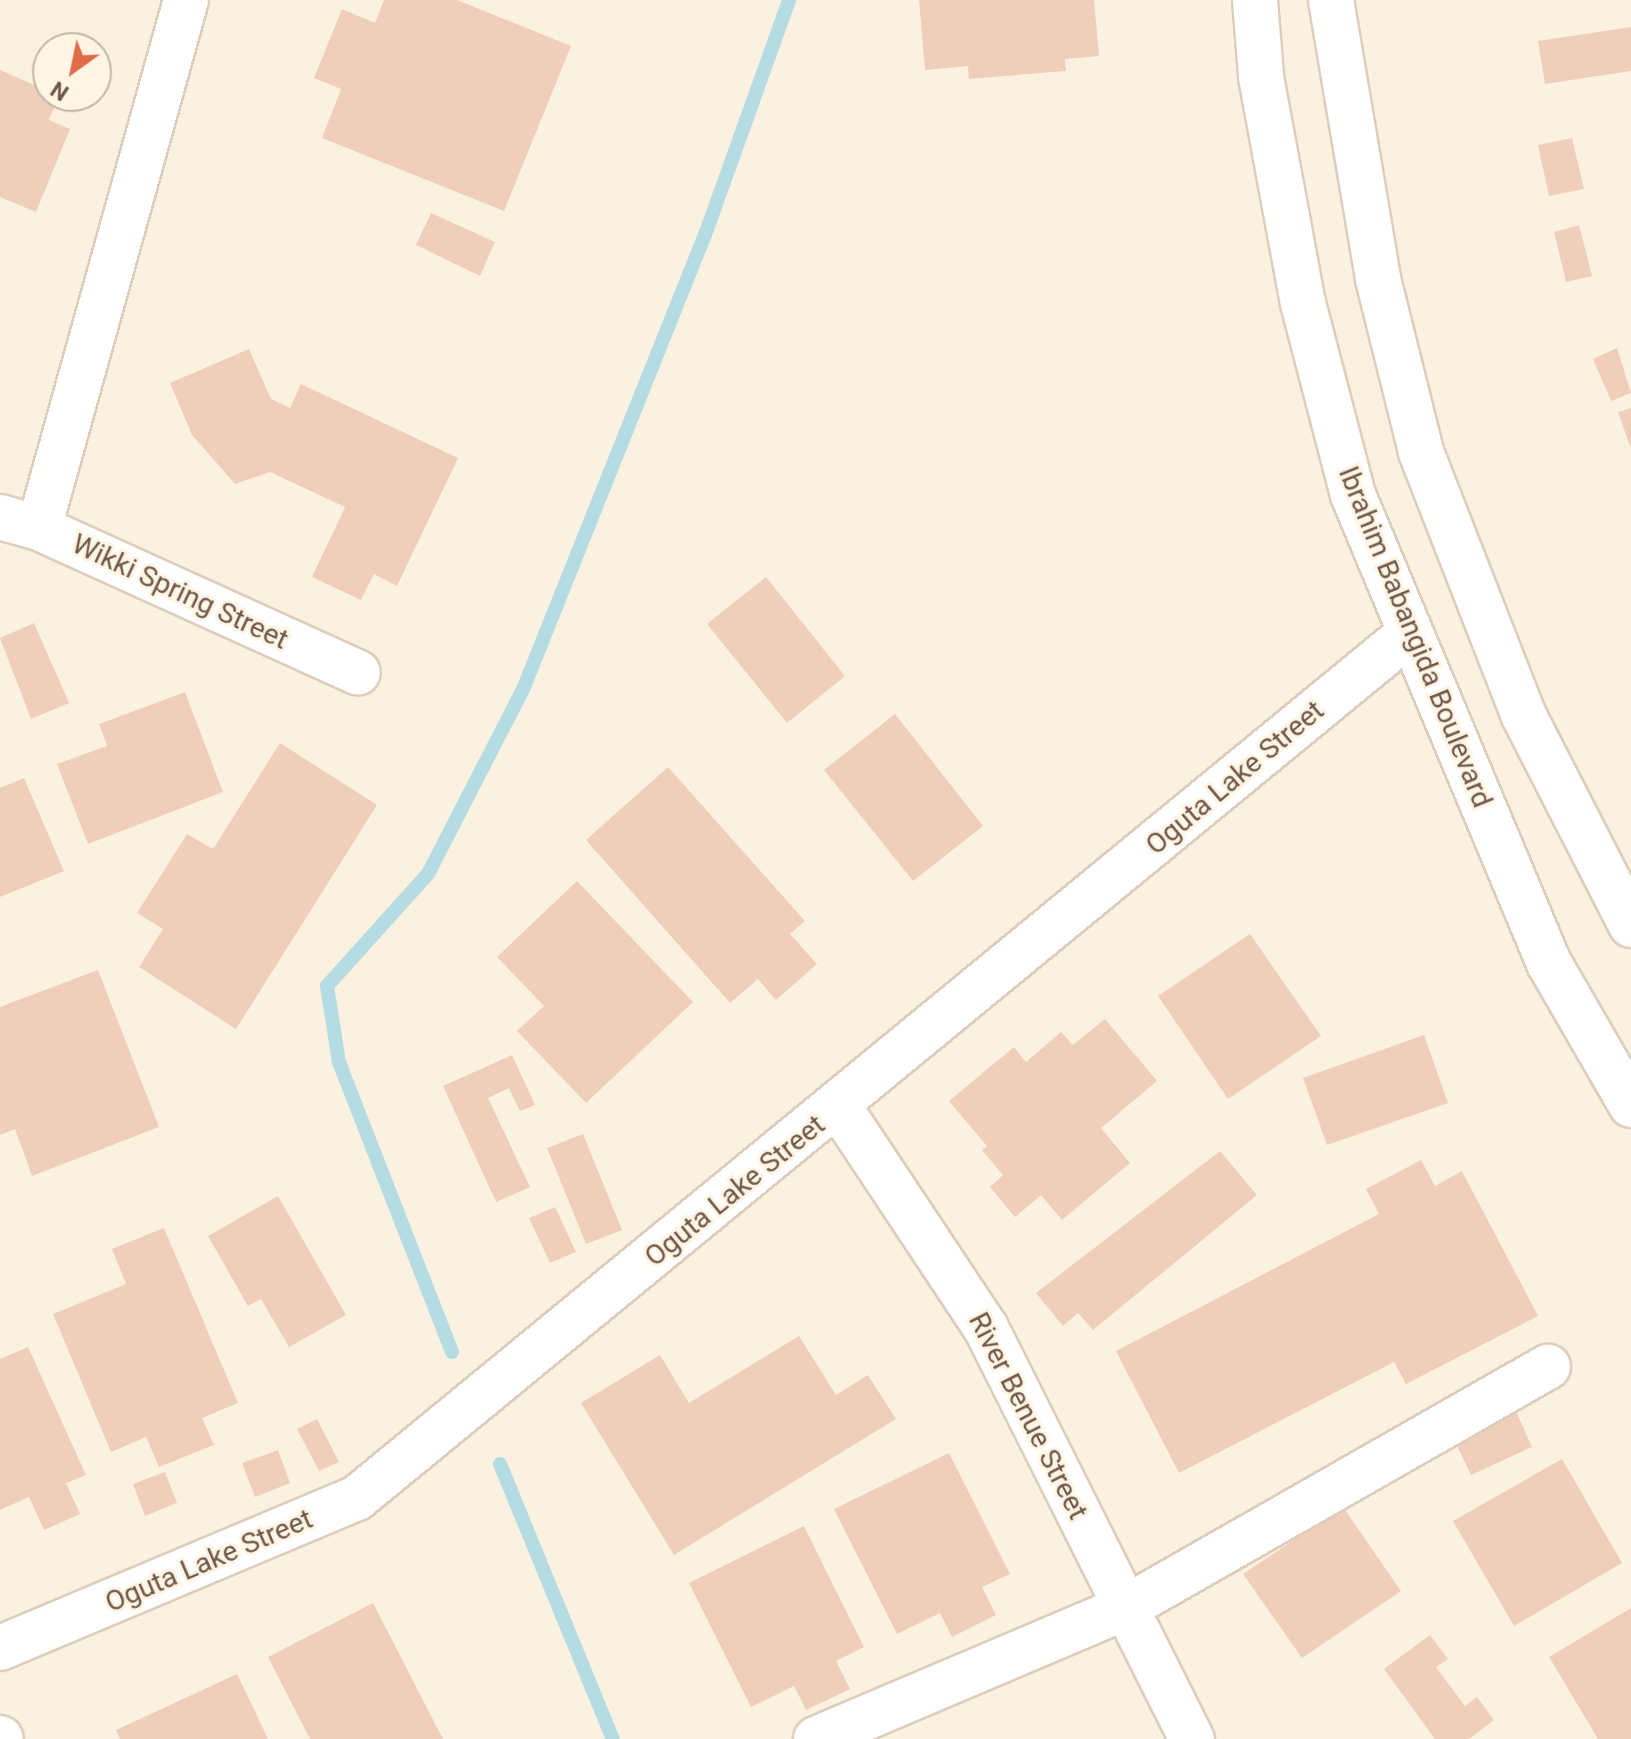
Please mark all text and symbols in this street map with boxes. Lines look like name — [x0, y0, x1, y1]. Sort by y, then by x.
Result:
north arrow — [32, 32, 112, 112]
text: N — [46, 76, 73, 106]
street label: Ibrahim Babangida Boulevard — [1331, 462, 1499, 812]
street label: Wikki Spring Street — [67, 527, 293, 657]
street label: Oguta Lake Street — [1139, 694, 1331, 862]
street label: Oguta Lake Street — [638, 1108, 832, 1274]
street label: River Benue Street — [961, 1307, 1095, 1525]
street label: Oguta Lake Street — [100, 1502, 318, 1620]

